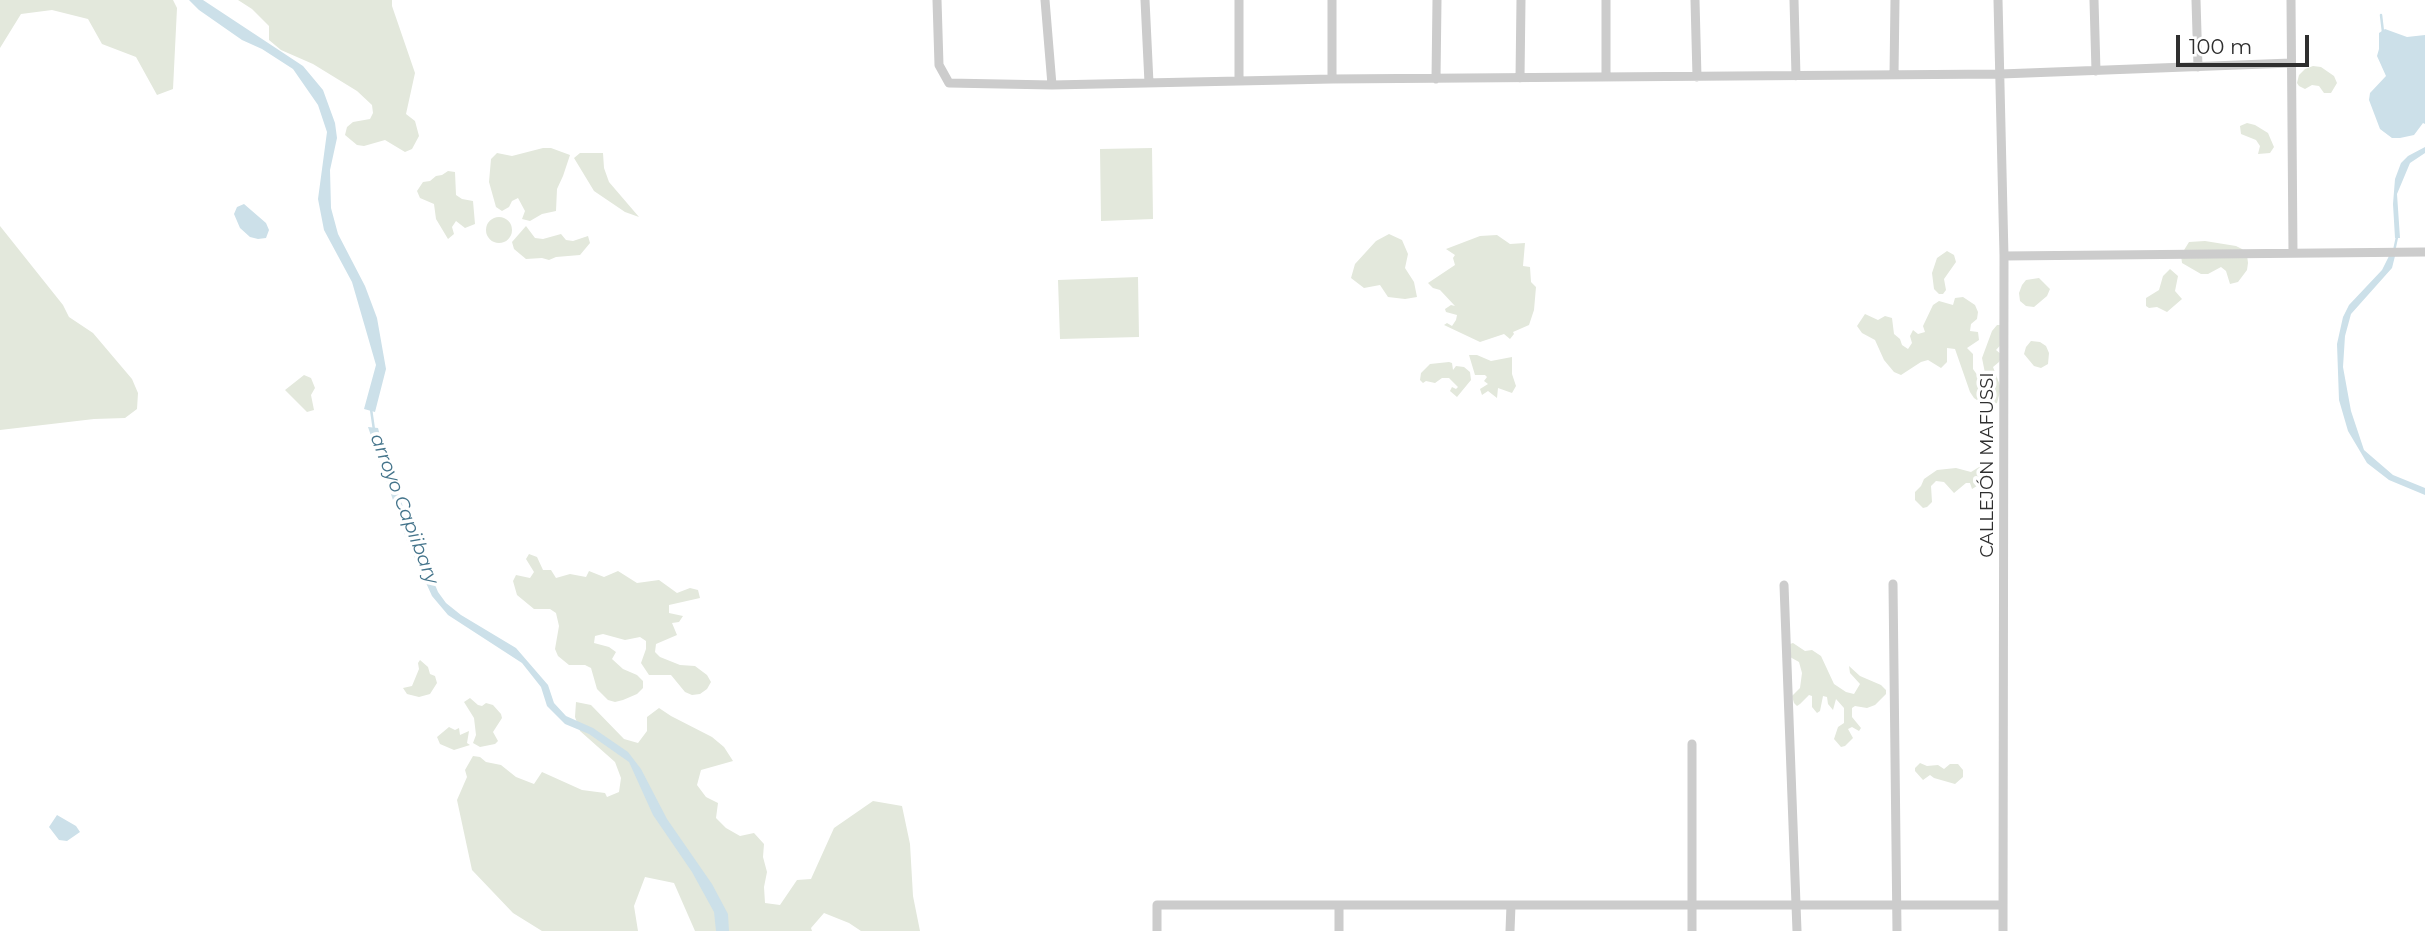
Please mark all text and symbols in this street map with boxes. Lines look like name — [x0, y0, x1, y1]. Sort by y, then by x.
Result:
scale bar — [2180, 21, 2313, 65]
text: 100 m — [2189, 34, 2252, 59]
street label: CALLEJÓN MAFUSSI — [1977, 372, 1999, 558]
water label: arroyo Capiibary — [365, 431, 443, 587]

